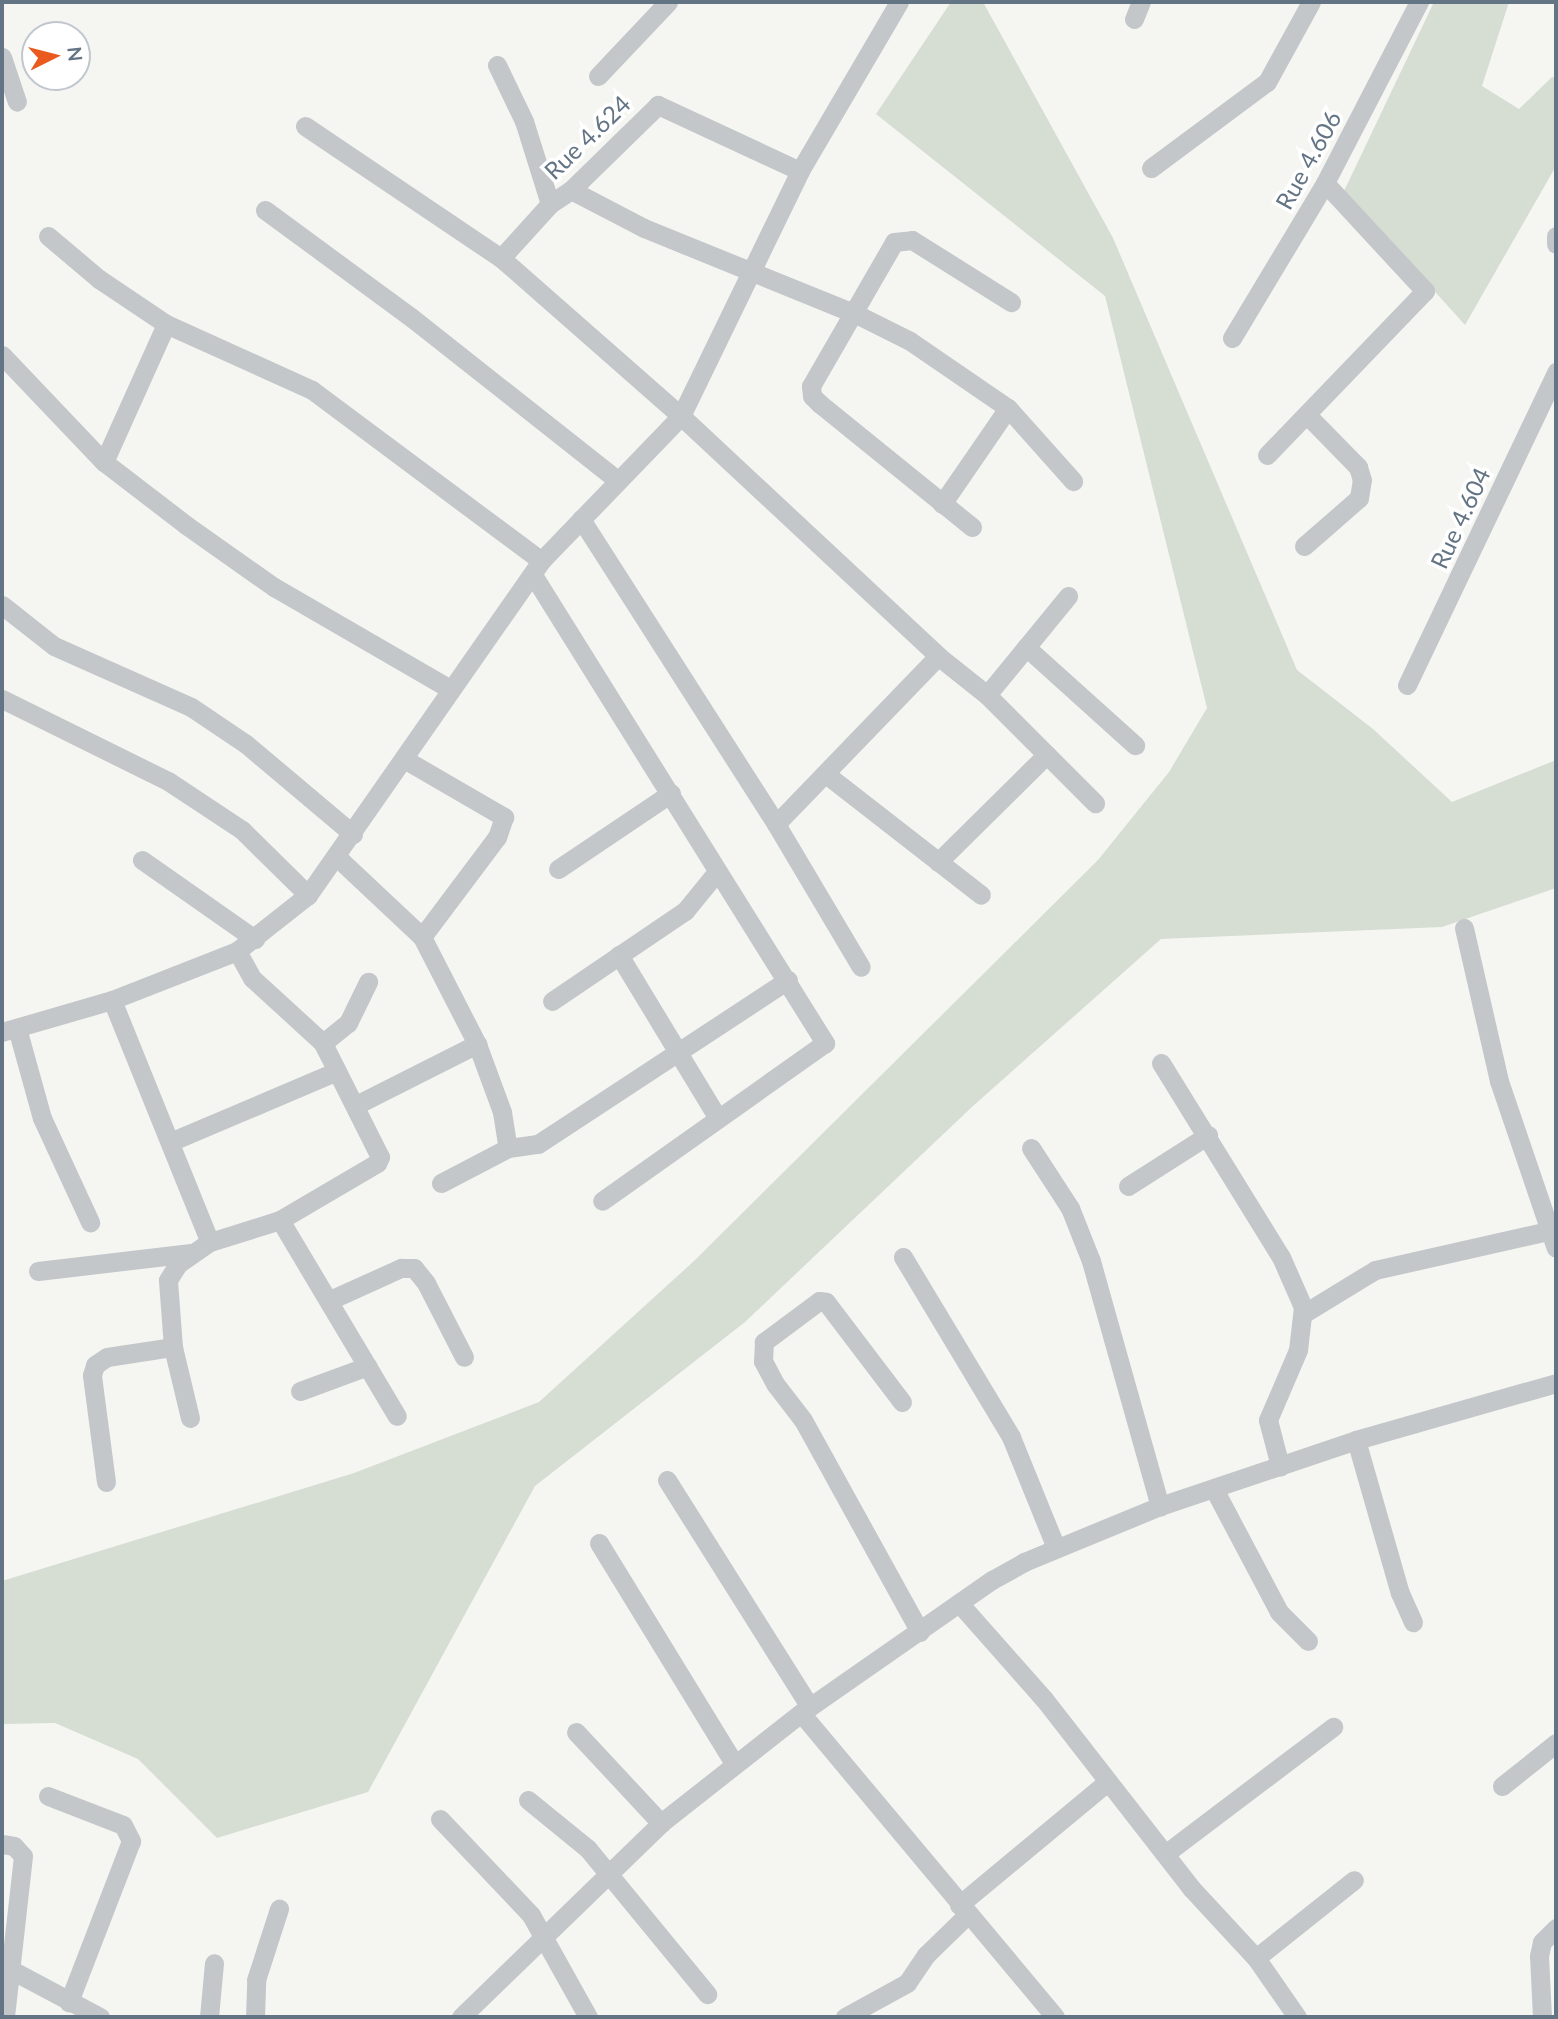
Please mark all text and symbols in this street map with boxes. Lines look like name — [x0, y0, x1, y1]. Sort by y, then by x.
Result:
north arrow — [21, 21, 91, 91]
text: N — [63, 45, 88, 62]
street label: Rue 4.624 — [538, 89, 636, 185]
street label: Rue 4.606 — [1269, 106, 1347, 214]
street label: Rue 4.604 — [1424, 463, 1496, 573]

